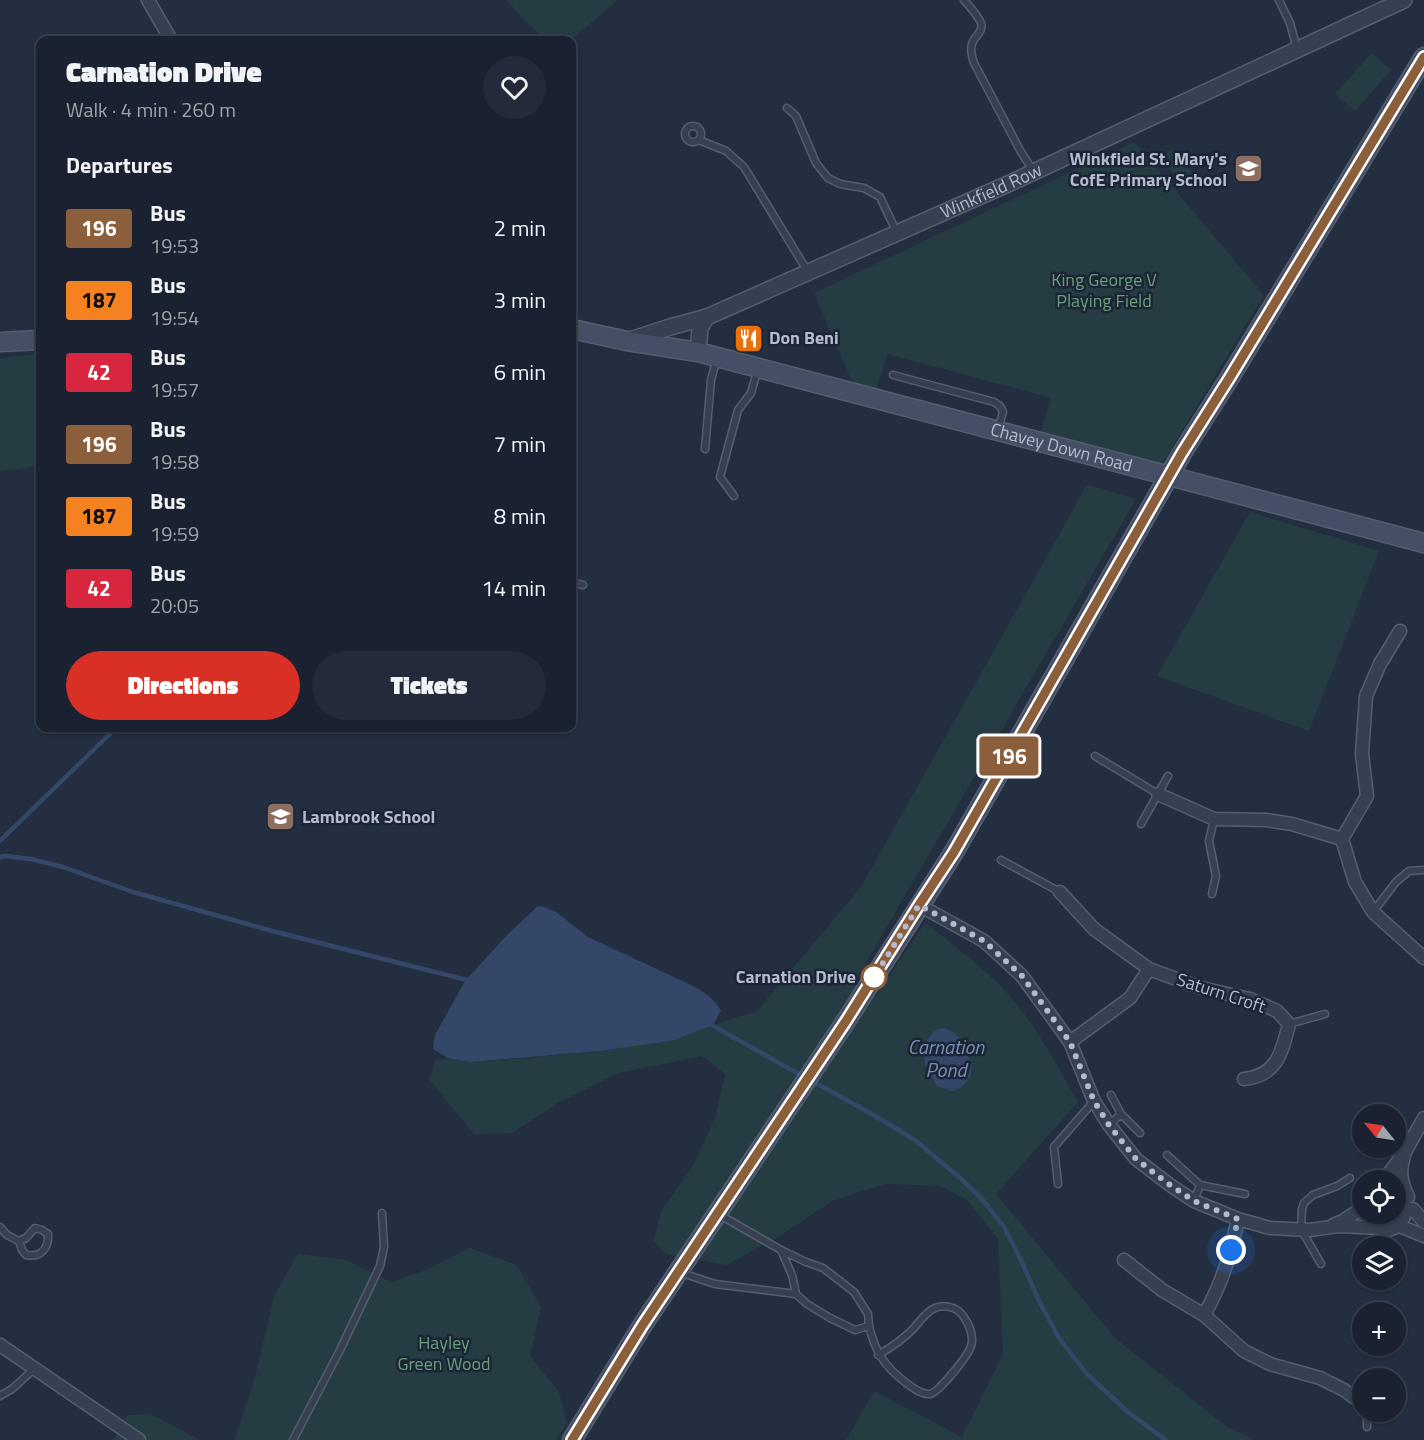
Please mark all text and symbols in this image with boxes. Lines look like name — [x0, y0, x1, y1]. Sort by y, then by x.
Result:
text: Carnation Drive — [66, 50, 262, 93]
button: heart — [483, 56, 546, 119]
text: Walk · 4 min · 260 m — [66, 94, 236, 125]
place label: Winkfield St. Mary's CofE Primary School — [1069, 145, 1227, 193]
text: Departures — [66, 148, 173, 182]
school or university icon: Winkfield St. Mary's CofE Primary School — [1232, 153, 1264, 185]
street label: Winkfield Row — [936, 156, 1047, 225]
text: Bus — [150, 196, 186, 230]
text: 2 min — [494, 211, 546, 245]
text: 196 — [81, 212, 117, 244]
text: 19:53 — [150, 230, 199, 261]
park label: King George V Playing Field — [1051, 266, 1157, 314]
text: Bus — [150, 268, 186, 302]
text: 3 min — [494, 283, 546, 317]
text: 187 — [81, 284, 117, 316]
text: 19:54 — [150, 302, 199, 333]
restaurant icon: Don Beni — [732, 322, 764, 354]
place label: Don Beni — [769, 324, 839, 351]
text: Bus — [150, 340, 186, 374]
text: 6 min — [494, 355, 546, 389]
text: 42 — [87, 356, 111, 388]
text: 19:57 — [150, 374, 199, 405]
text: Bus — [150, 412, 186, 446]
street label: Chavey Down Road — [988, 416, 1136, 479]
text: 7 min — [494, 427, 546, 461]
text: 196 — [81, 428, 117, 460]
text: 19:58 — [150, 446, 199, 477]
text: Bus — [150, 484, 186, 518]
text: 8 min — [494, 499, 546, 533]
text: 187 — [81, 500, 117, 532]
text: 19:59 — [150, 518, 199, 549]
text: Bus — [150, 556, 186, 590]
text: 14 min — [481, 571, 546, 605]
text: 42 — [87, 572, 111, 604]
text: 20:05 — [150, 590, 199, 621]
button: Directions — [66, 651, 300, 720]
button: Tickets — [312, 651, 546, 720]
line badge: 196 — [974, 736, 1044, 776]
text: 196 — [991, 740, 1027, 772]
school or university icon: Lambrook School — [265, 801, 297, 833]
place label: Lambrook School — [302, 803, 435, 830]
place label: Carnation Drive — [736, 963, 856, 990]
marker: Carnation Drive — [861, 964, 887, 990]
street label: Saturn Croft — [1173, 965, 1270, 1020]
water label: Carnation Pond — [908, 1031, 985, 1085]
north arrow — [1352, 1104, 1406, 1158]
map controls — [1352, 1104, 1406, 1422]
button: locate — [1352, 1170, 1406, 1224]
your location — [1216, 1235, 1246, 1265]
button: layers — [1352, 1236, 1406, 1290]
button: + — [1352, 1302, 1406, 1356]
park label: Hayley Green Wood — [397, 1329, 491, 1377]
button: − — [1352, 1368, 1406, 1422]

